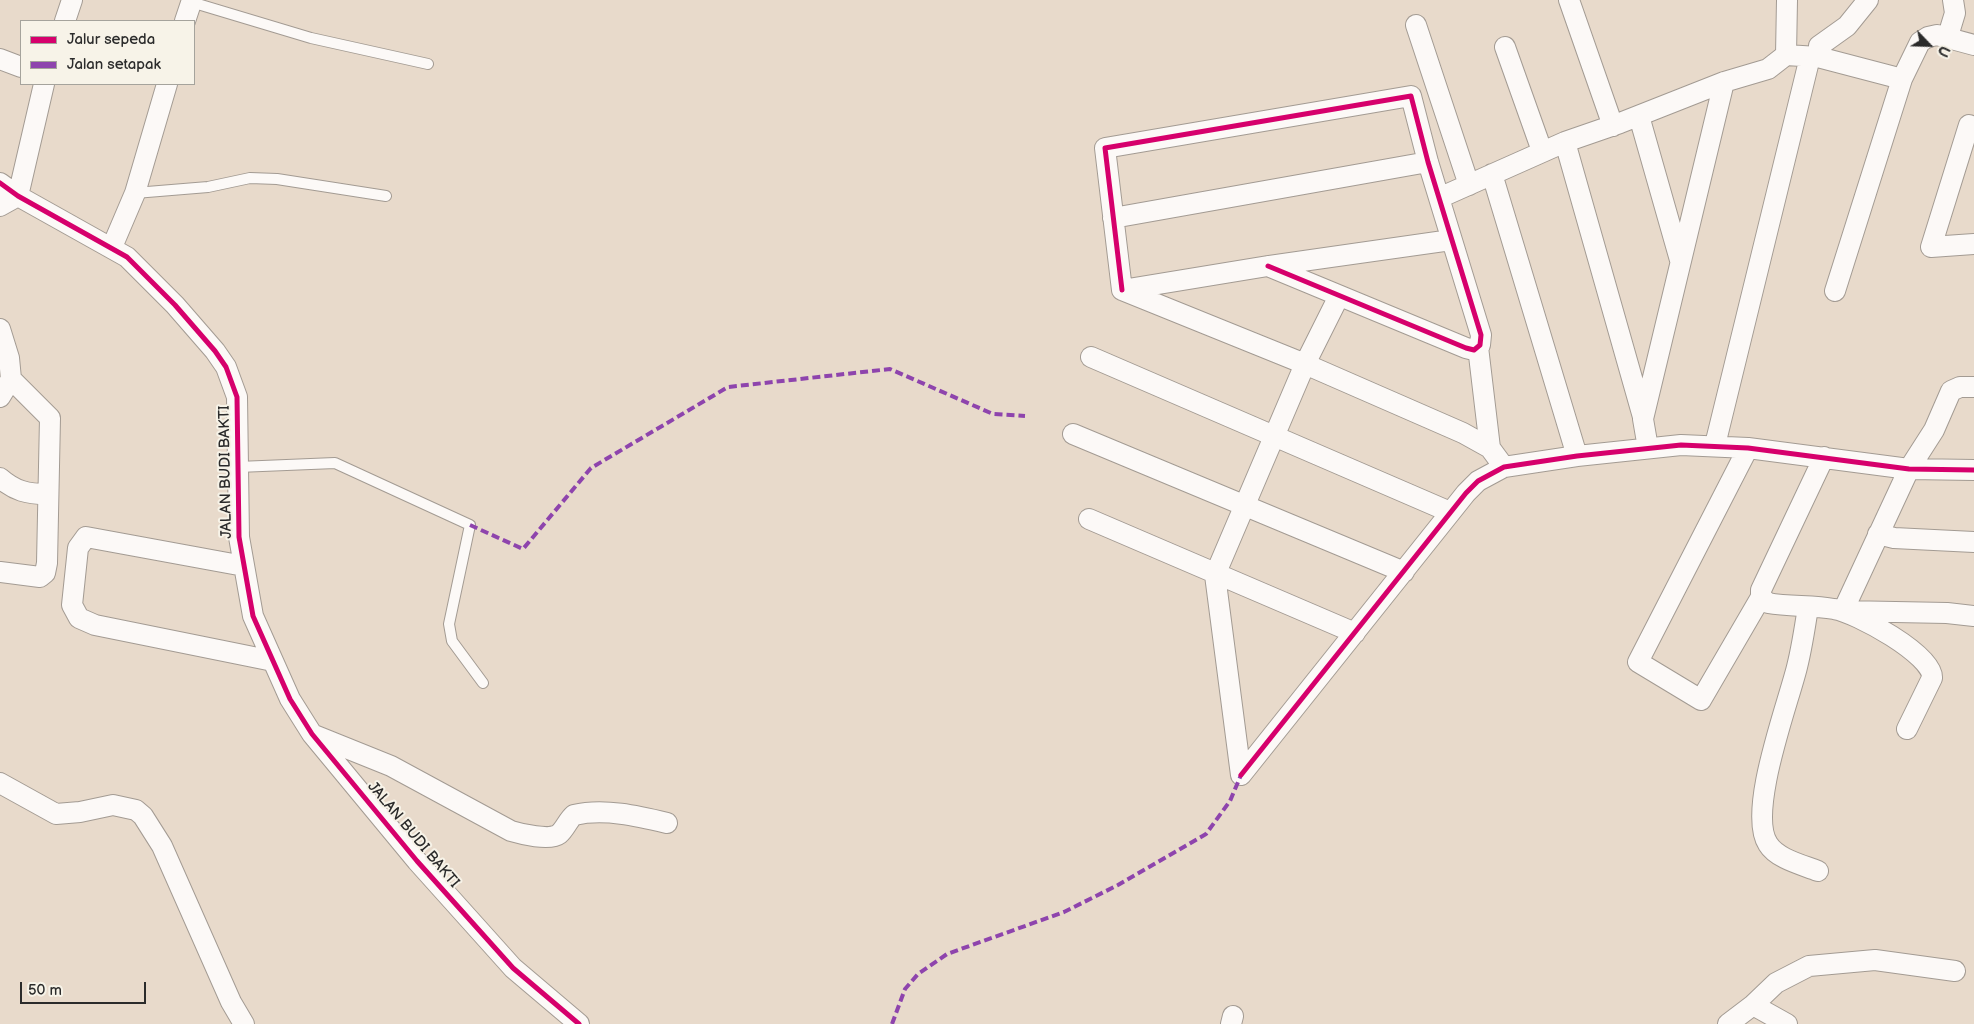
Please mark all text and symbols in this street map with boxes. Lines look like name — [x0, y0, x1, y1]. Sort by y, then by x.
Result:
legend — [20, 20, 195, 85]
north arrow — [1904, 20, 1954, 70]
text: Jalur sepeda — [67, 30, 155, 49]
text: U — [1933, 43, 1953, 59]
text: Jalan setapak — [67, 55, 161, 74]
street label: JALAN BUDI BAKTI — [216, 405, 236, 539]
street label: JALAN BUDI BAKTI — [363, 778, 463, 892]
scale bar — [22, 972, 149, 1004]
text: 50 m — [28, 981, 62, 1000]

